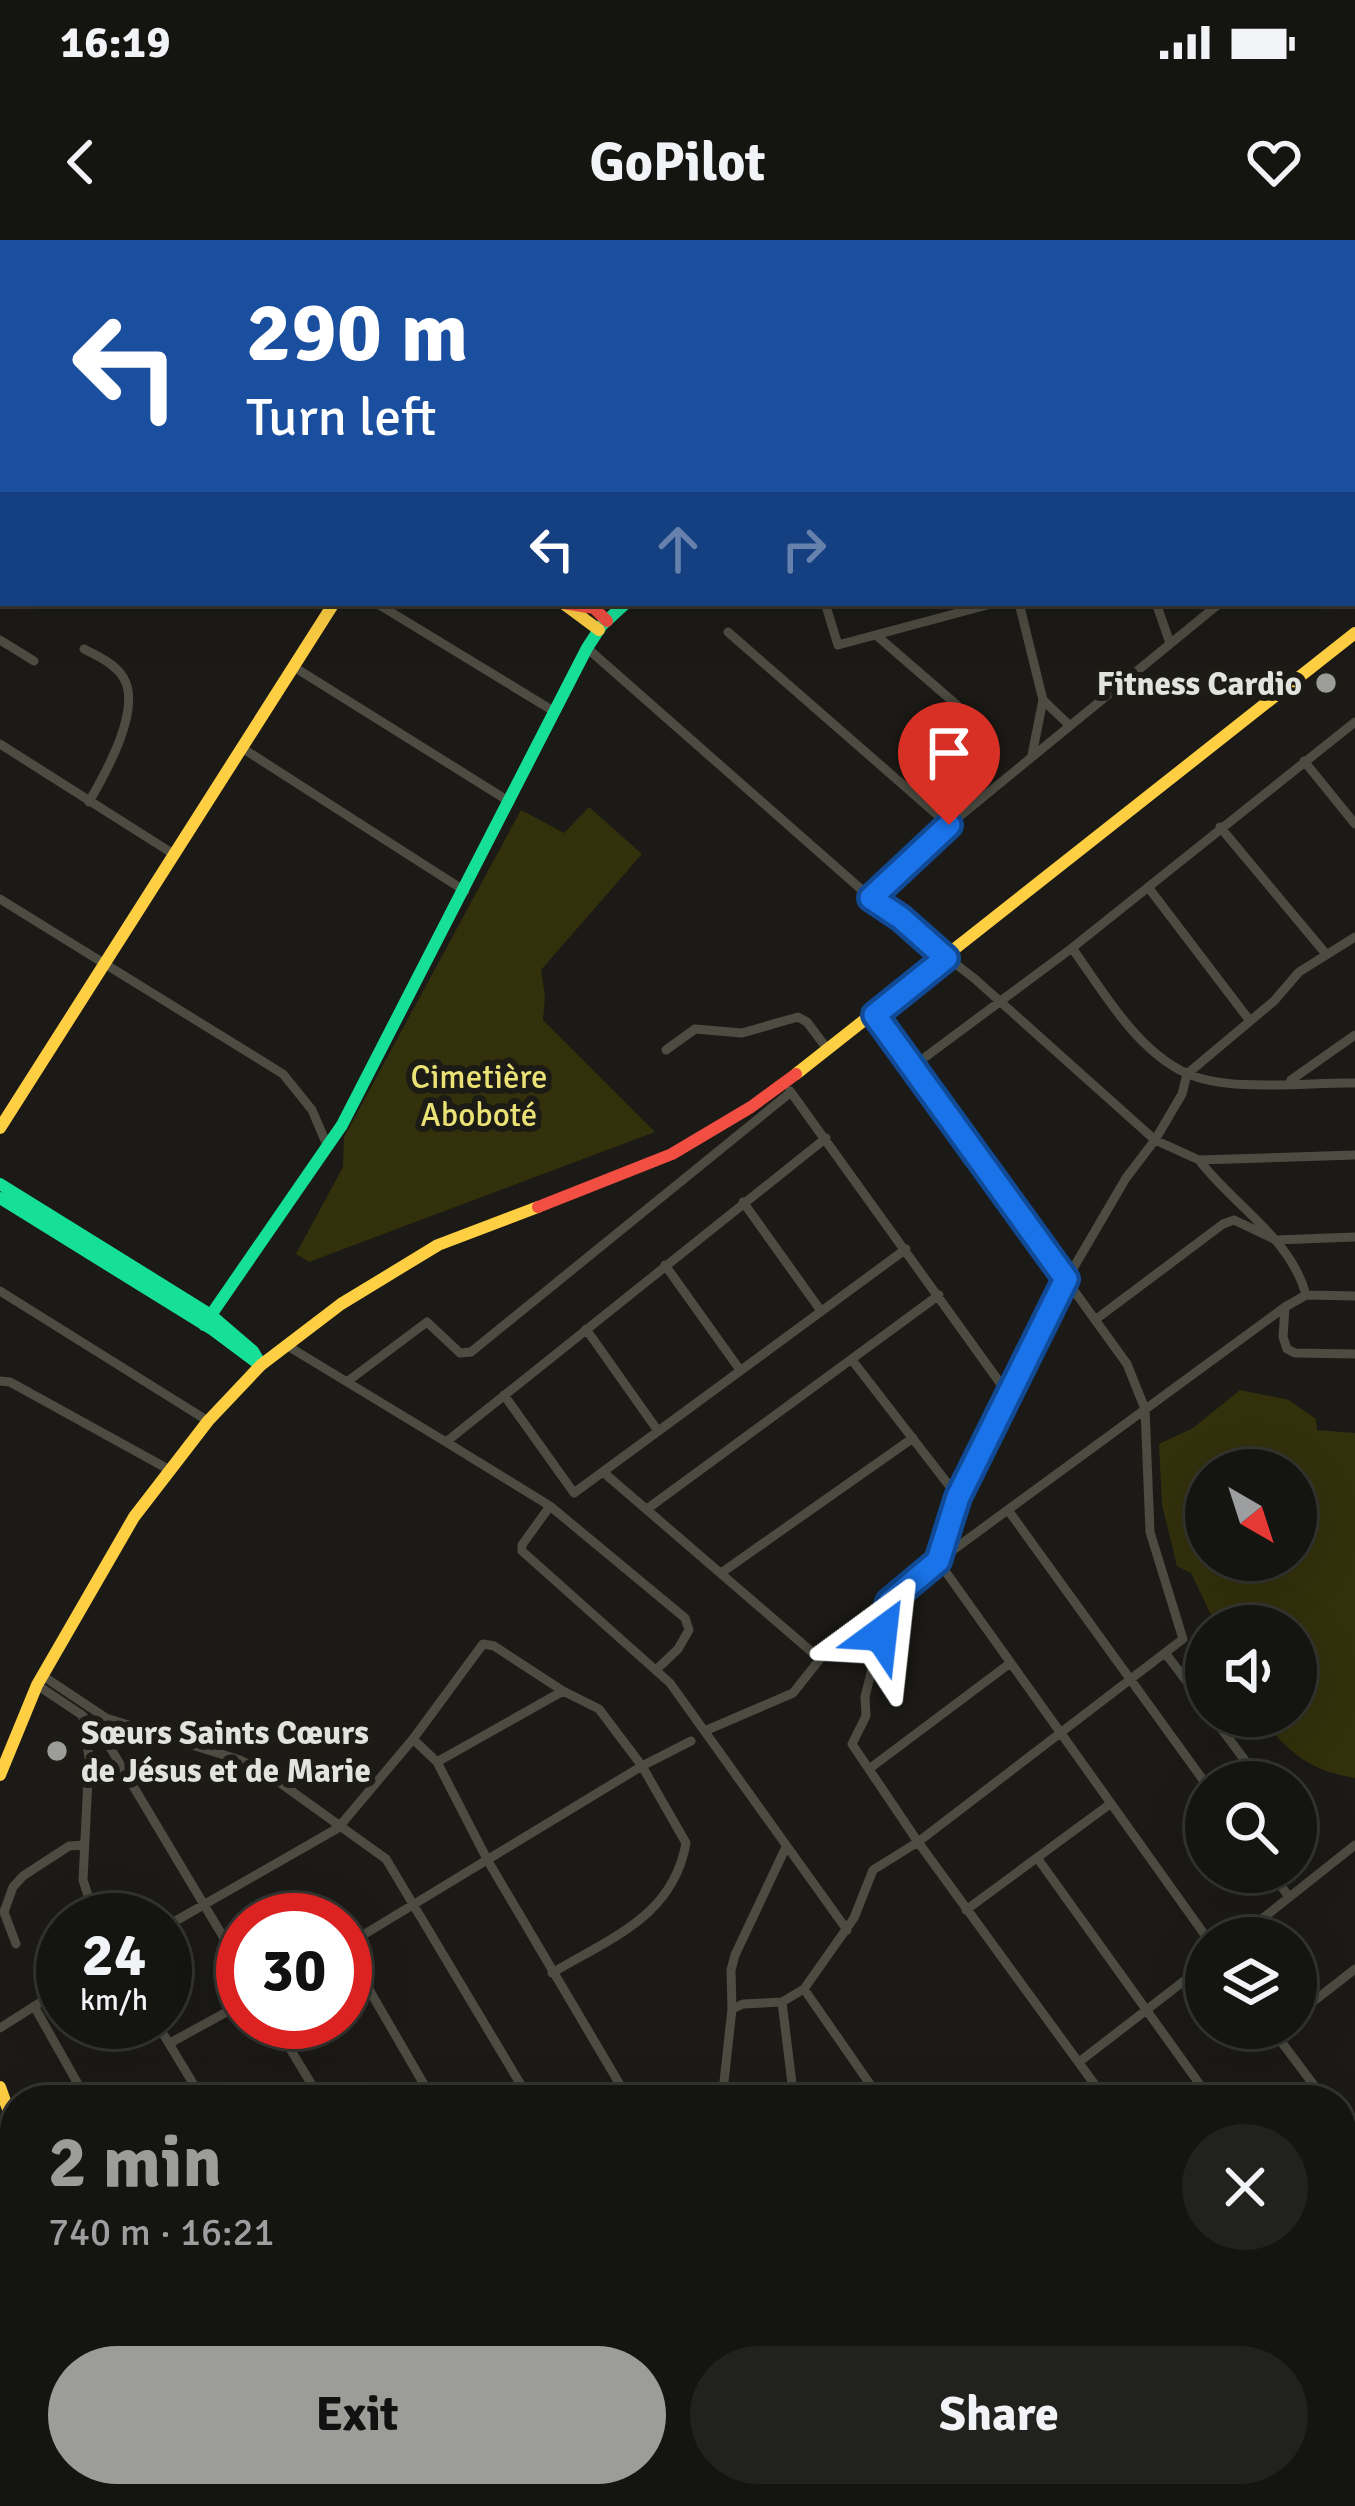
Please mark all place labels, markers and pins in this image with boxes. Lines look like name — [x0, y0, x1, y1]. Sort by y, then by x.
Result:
place label: Fitness Cardio — [1097, 664, 1302, 705]
marker: Fitness Cardio — [1313, 670, 1339, 696]
pin — [898, 702, 1000, 825]
place label: Sœurs Saints Cœurs de Jésus et de Marie — [81, 1713, 371, 1792]
marker: Sœurs Saints Cœurs de Jésus et de Marie — [44, 1738, 70, 1764]

